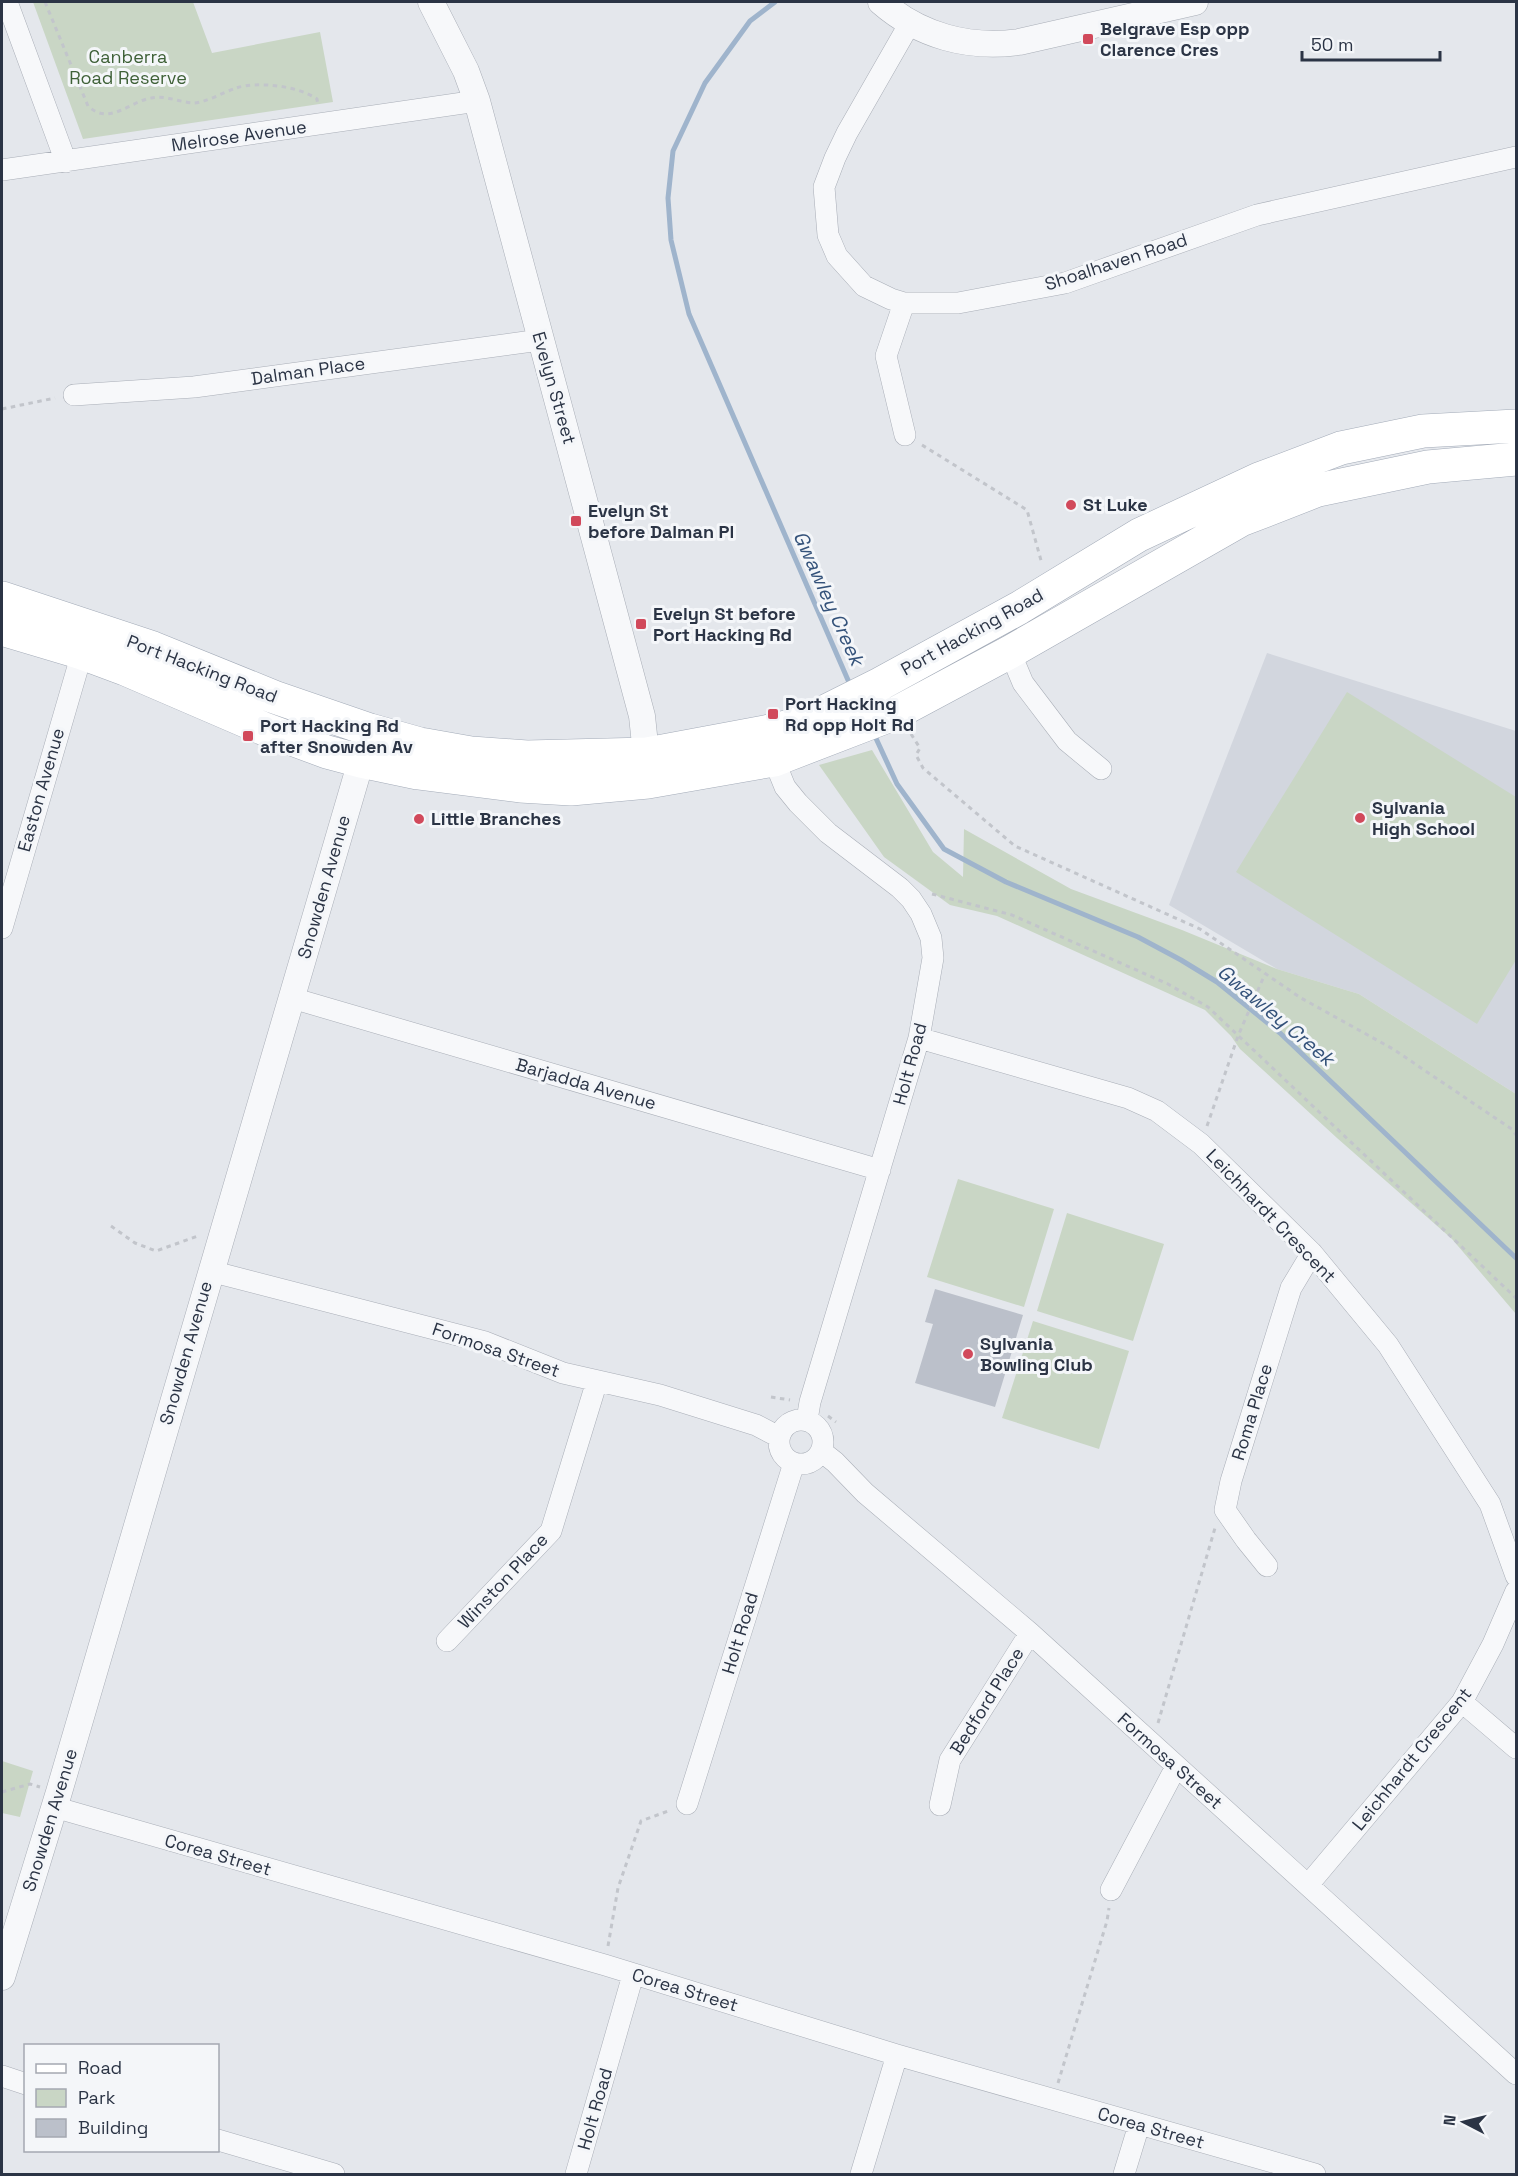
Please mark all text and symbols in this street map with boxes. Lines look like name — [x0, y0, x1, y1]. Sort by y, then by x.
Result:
place label: Belgrave Esp opp Clarence Cres — [1100, 17, 1249, 61]
scale bar — [1302, 24, 1440, 62]
marker: Belgrave Esp opp Clarence Cres — [1081, 32, 1095, 46]
text: 50 m — [1311, 33, 1353, 56]
park label: Canberra Road Reserve — [69, 45, 187, 89]
street label: Melrose Avenue — [170, 115, 308, 156]
street label: Shoalhaven Road — [1042, 228, 1190, 295]
street label: Evelyn Street — [527, 329, 582, 447]
street label: Dalman Place — [249, 351, 366, 390]
place label: St Luke — [1083, 493, 1148, 516]
marker: St Luke — [1064, 498, 1078, 512]
place label: Evelyn St before Dalman Pl — [588, 499, 734, 543]
marker: Evelyn St before Dalman Pl — [569, 514, 583, 528]
water label: Gwawley Creek — [788, 526, 871, 672]
street label: Port Hacking Road — [896, 583, 1047, 680]
place label: Evelyn St before Port Hacking Rd — [653, 602, 796, 646]
marker: Evelyn St before Port Hacking Rd — [634, 617, 648, 631]
street label: Port Hacking Road — [124, 629, 281, 708]
place label: Port Hacking Rd opp Holt Rd — [785, 692, 914, 736]
marker: Port Hacking Rd opp Holt Rd — [766, 707, 780, 721]
place label: Port Hacking Rd after Snowden Av — [260, 714, 413, 758]
street label: Easton Avenue — [12, 725, 69, 854]
marker: Port Hacking Rd after Snowden Av — [241, 729, 255, 743]
place label: Sylvania High School — [1372, 796, 1475, 840]
place label: Little Branches — [431, 807, 561, 830]
marker: Sylvania High School — [1353, 811, 1367, 825]
street label: Snowden Avenue — [292, 812, 355, 961]
marker: Little Branches — [412, 812, 426, 826]
water label: Gwawley Creek — [1212, 958, 1342, 1073]
street label: Holt Road — [887, 1020, 932, 1108]
street label: Barjadda Avenue — [513, 1052, 659, 1115]
street label: Leichhardt Crescent — [1201, 1144, 1341, 1288]
street label: Snowden Avenue — [154, 1278, 217, 1427]
street label: Formosa Street — [429, 1317, 563, 1382]
place label: Sylvania Bowling Club — [980, 1332, 1093, 1376]
marker: Sylvania Bowling Club — [961, 1347, 975, 1361]
street label: Roma Place — [1226, 1361, 1277, 1463]
street label: Winston Place — [453, 1528, 553, 1633]
street label: Holt Road — [716, 1589, 763, 1677]
street label: Bedford Place — [944, 1643, 1029, 1759]
street label: Leichhardt Crescent — [1347, 1682, 1476, 1835]
street label: Formosa Street — [1113, 1707, 1228, 1814]
street label: Snowden Avenue — [17, 1745, 82, 1894]
street label: Corea Street — [162, 1828, 274, 1881]
street label: Corea Street — [629, 1962, 741, 2017]
legend — [24, 2044, 219, 2152]
text: Road — [78, 2056, 122, 2079]
street label: Holt Road — [572, 2065, 617, 2153]
text: Park — [78, 2086, 116, 2109]
north arrow — [1434, 2092, 1494, 2152]
street label: Corea Street — [1095, 2101, 1207, 2154]
text: N — [1439, 2114, 1461, 2127]
text: Building — [78, 2116, 148, 2139]

